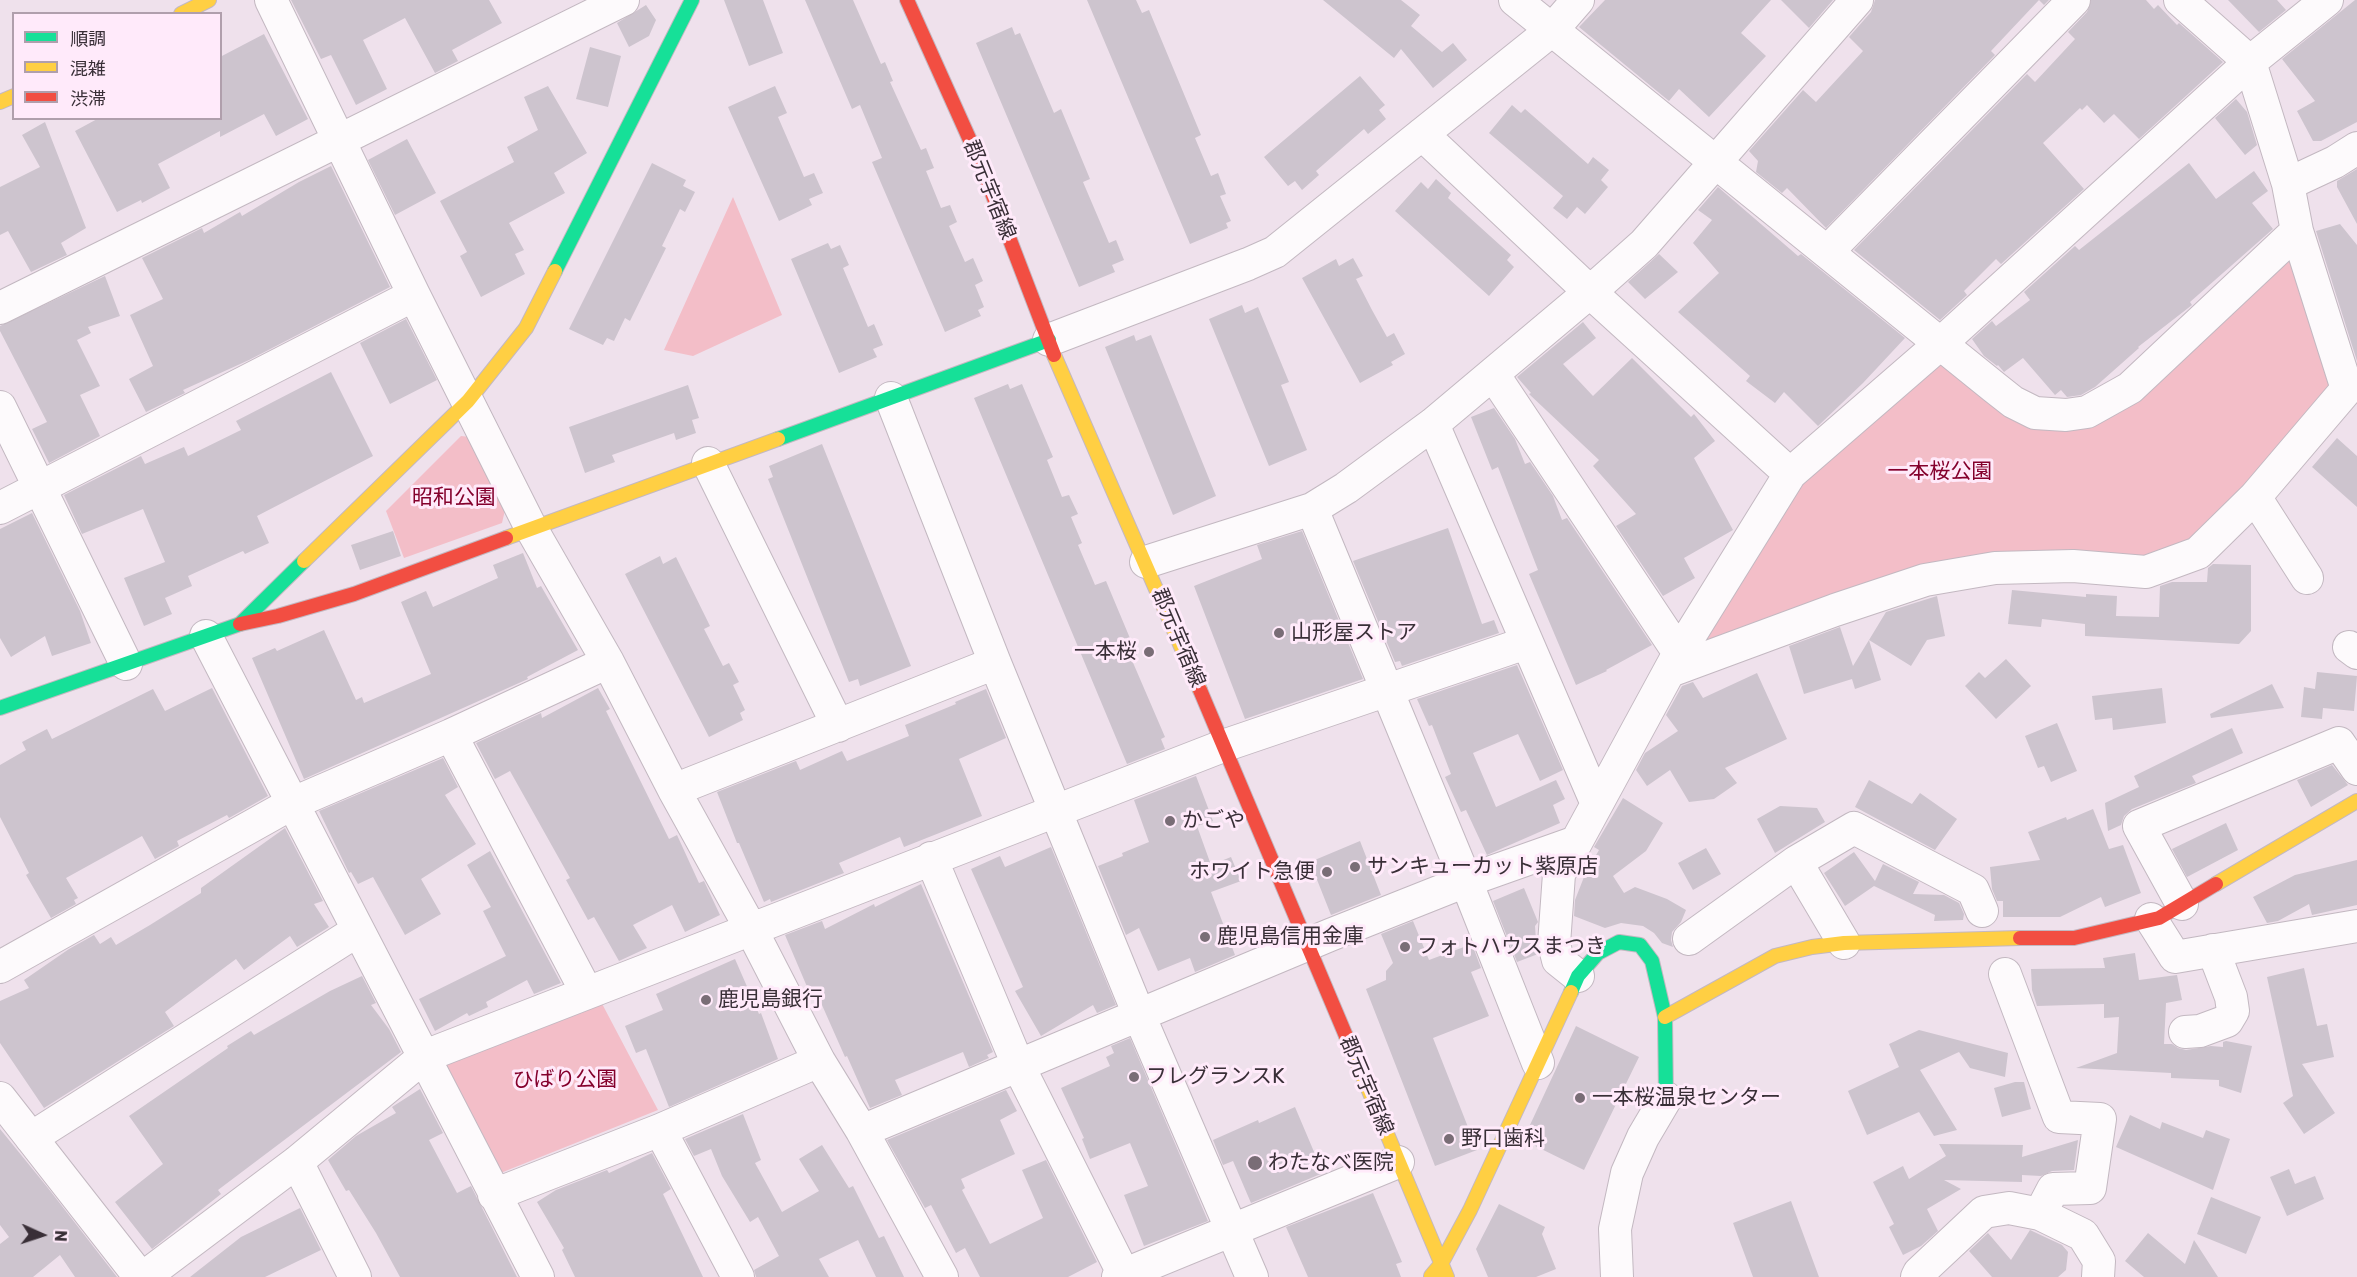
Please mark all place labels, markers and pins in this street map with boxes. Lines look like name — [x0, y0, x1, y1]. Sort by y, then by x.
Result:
place label: 山形屋ストア — [1291, 620, 1417, 646]
marker: 山形屋ストア — [1272, 626, 1286, 640]
place label: 一本桜 — [1074, 639, 1137, 665]
marker: 一本桜 — [1142, 645, 1156, 659]
place label: かごや — [1182, 808, 1245, 834]
marker: かごや — [1163, 814, 1177, 828]
place label: サンキューカット紫原店 — [1367, 854, 1598, 880]
place label: ホワイト急便 — [1189, 859, 1315, 885]
marker: サンキューカット紫原店 — [1348, 860, 1362, 874]
marker: ホワイト急便 — [1320, 865, 1334, 879]
place label: 鹿児島信用金庫 — [1217, 924, 1364, 950]
marker: 鹿児島信用金庫 — [1198, 930, 1212, 944]
place label: フォトハウスまつき — [1417, 934, 1606, 960]
marker: フォトハウスまつき — [1398, 940, 1412, 954]
place label: 鹿児島銀行 — [718, 987, 823, 1013]
marker: 鹿児島銀行 — [699, 993, 713, 1007]
place label: フレグランスK — [1146, 1064, 1285, 1090]
marker: フレグランスK — [1127, 1070, 1141, 1084]
place label: 一本桜温泉センター — [1592, 1085, 1781, 1111]
marker: 一本桜温泉センター — [1573, 1091, 1587, 1105]
place label: 野口歯科 — [1461, 1126, 1545, 1152]
marker: 野口歯科 — [1442, 1132, 1456, 1146]
place label: わたなべ医院 — [1268, 1150, 1394, 1176]
marker: わたなべ医院 — [1246, 1154, 1264, 1172]

